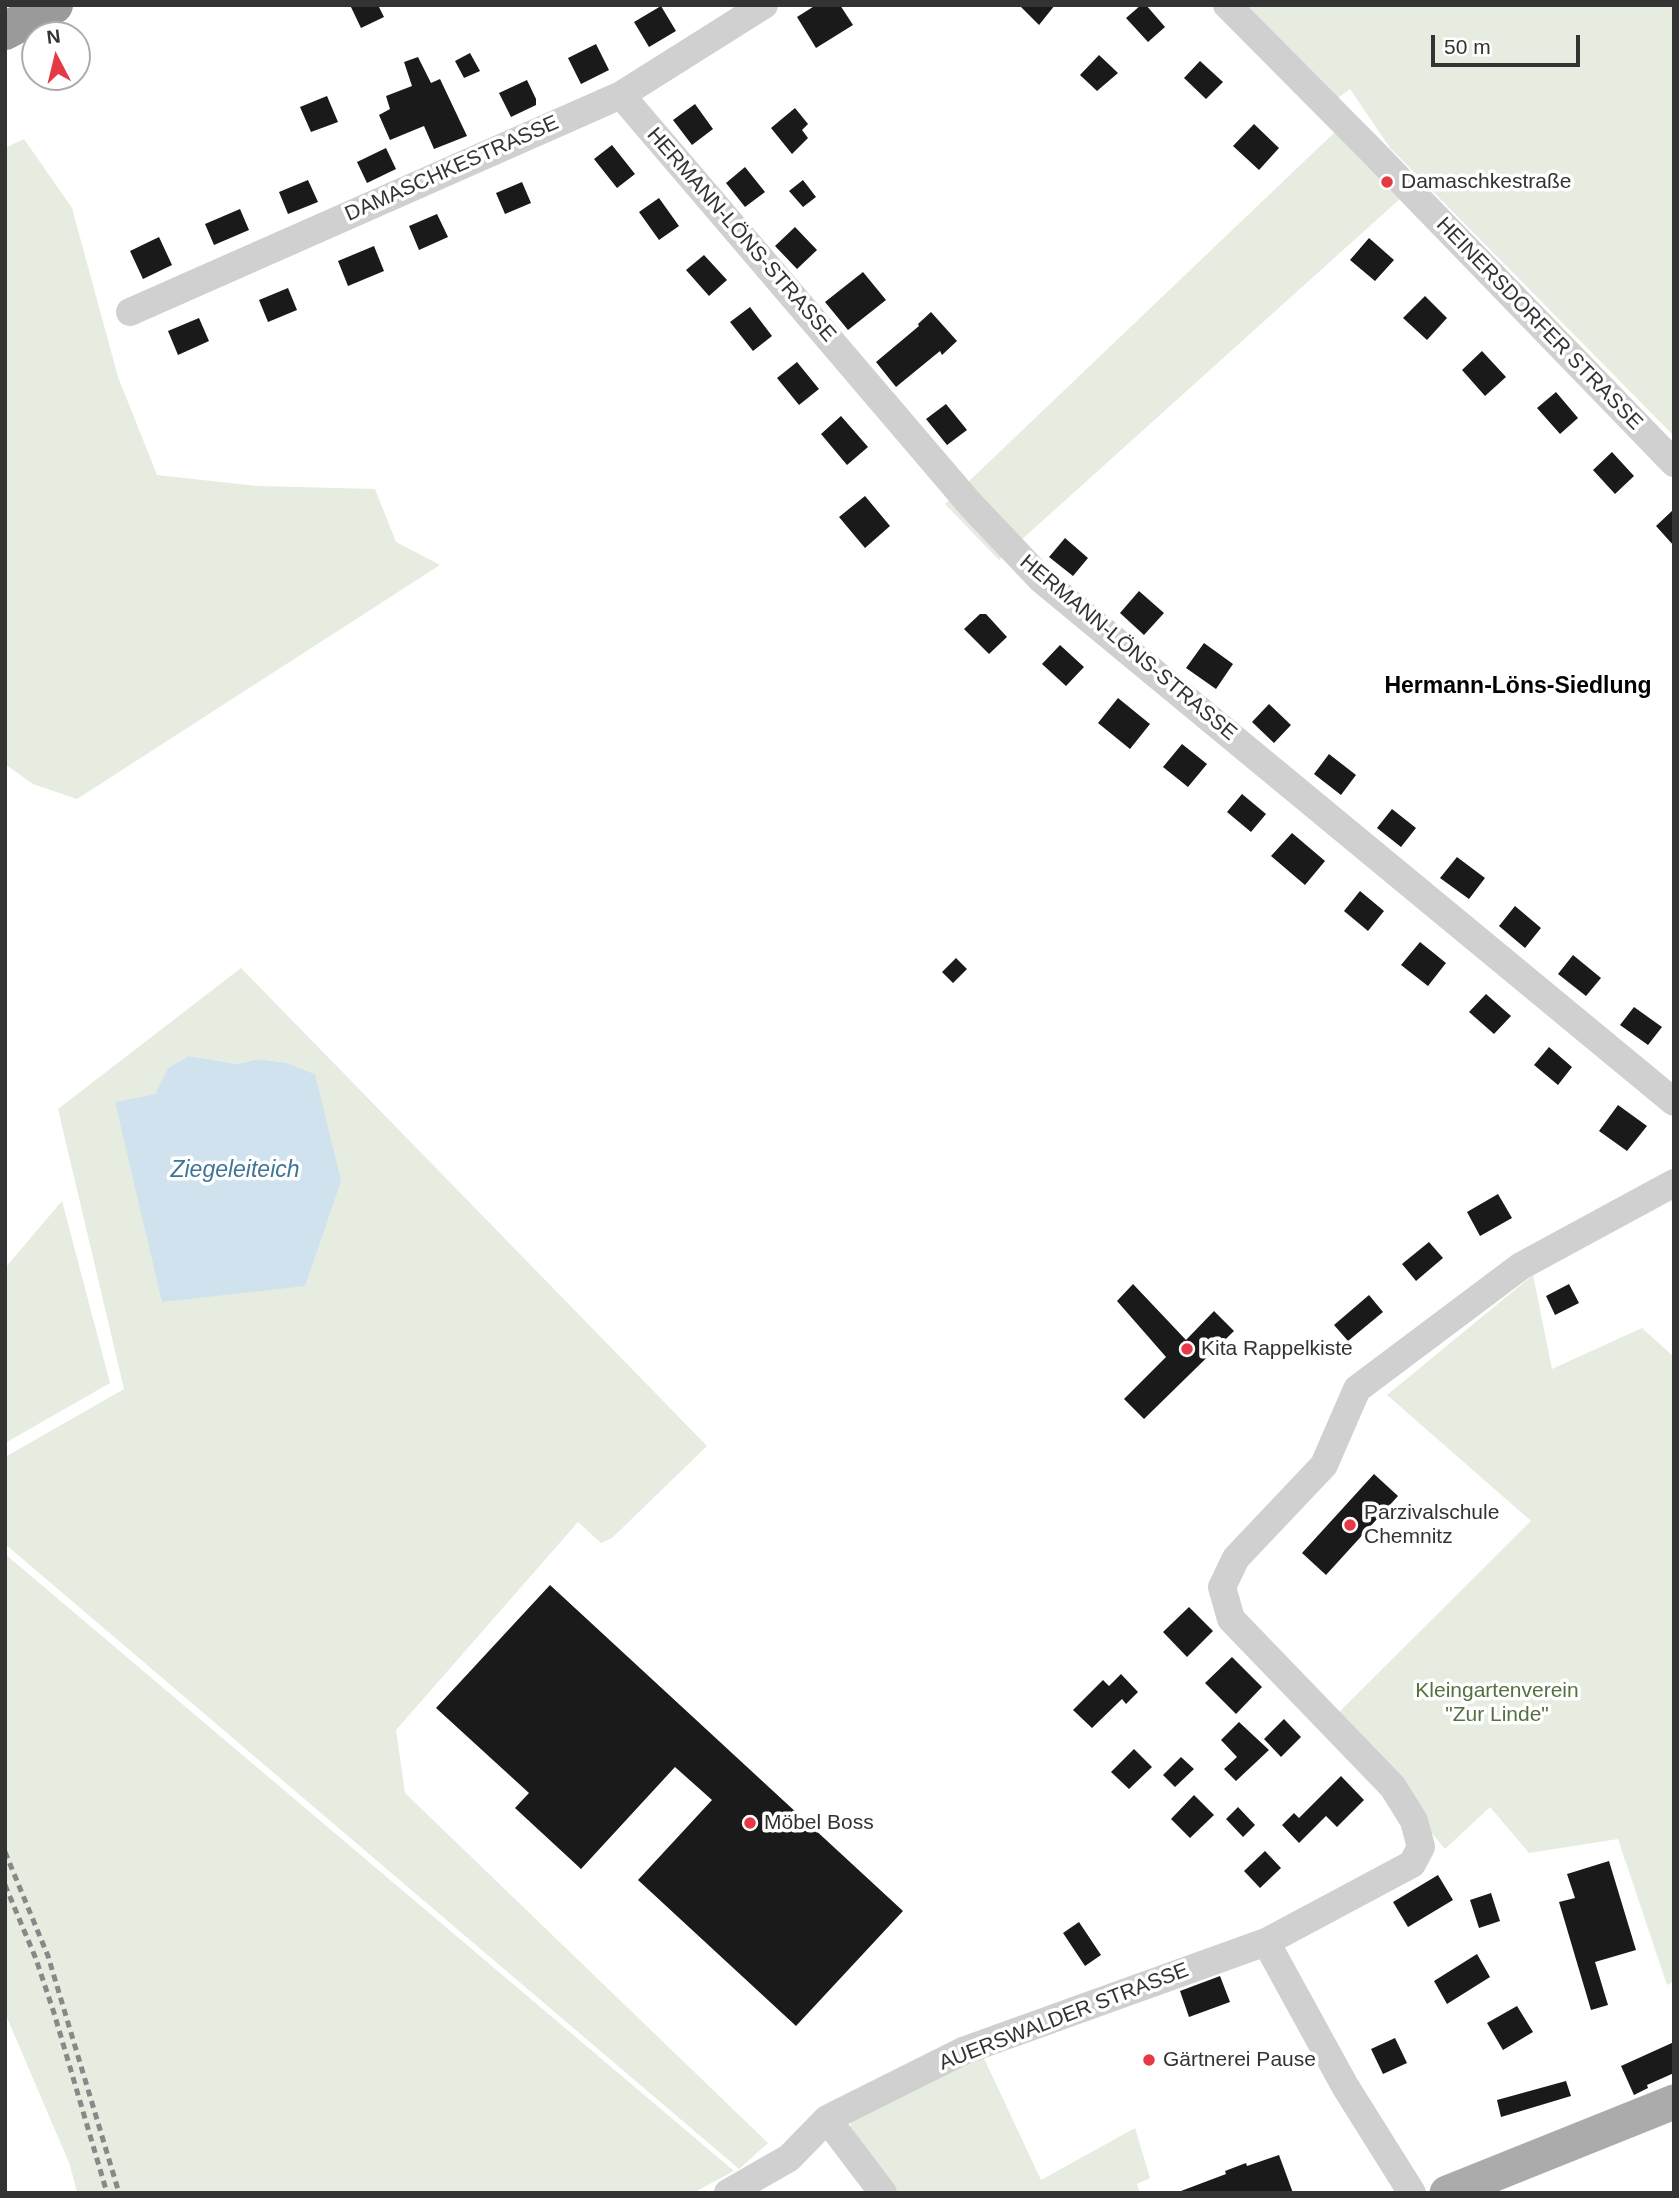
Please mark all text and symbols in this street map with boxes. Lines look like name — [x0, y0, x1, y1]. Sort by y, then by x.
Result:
north arrow — [21, 21, 91, 91]
scale bar — [1434, 21, 1583, 65]
text: N — [46, 25, 62, 48]
text: 50 m — [1444, 35, 1491, 58]
street label: DAMASCHKESTRASSE — [341, 111, 563, 227]
street label: HERMANN-LÖNS-STRASSE — [641, 123, 841, 347]
place label: Damaschkestraße — [1401, 169, 1571, 195]
marker: Damaschkestraße — [1379, 174, 1395, 190]
street label: HEINERSDORFER STRASSE — [1431, 212, 1647, 436]
street label: HERMANN-LÖNS-STRASSE — [1014, 550, 1242, 746]
district label: Hermann-Löns-Siedlung — [1384, 673, 1652, 701]
water label: Ziegeleiteich — [170, 1157, 300, 1185]
place label: Kita Rappelkiste — [1201, 1336, 1353, 1362]
marker: Kita Rappelkiste — [1179, 1341, 1195, 1357]
place label: Parzivalschule Chemnitz — [1364, 1500, 1499, 1550]
marker: Parzivalschule Chemnitz — [1342, 1517, 1358, 1533]
park label: Kleingartenverein "Zur Linde" — [1415, 1678, 1579, 1728]
place label: Möbel Boss — [764, 1810, 874, 1836]
marker: Möbel Boss — [742, 1815, 758, 1831]
street label: AUERSWALDER STRASSE — [936, 1958, 1192, 2076]
place label: Gärtnerei Pause — [1163, 2047, 1316, 2073]
marker: Gärtnerei Pause — [1141, 2052, 1157, 2068]

